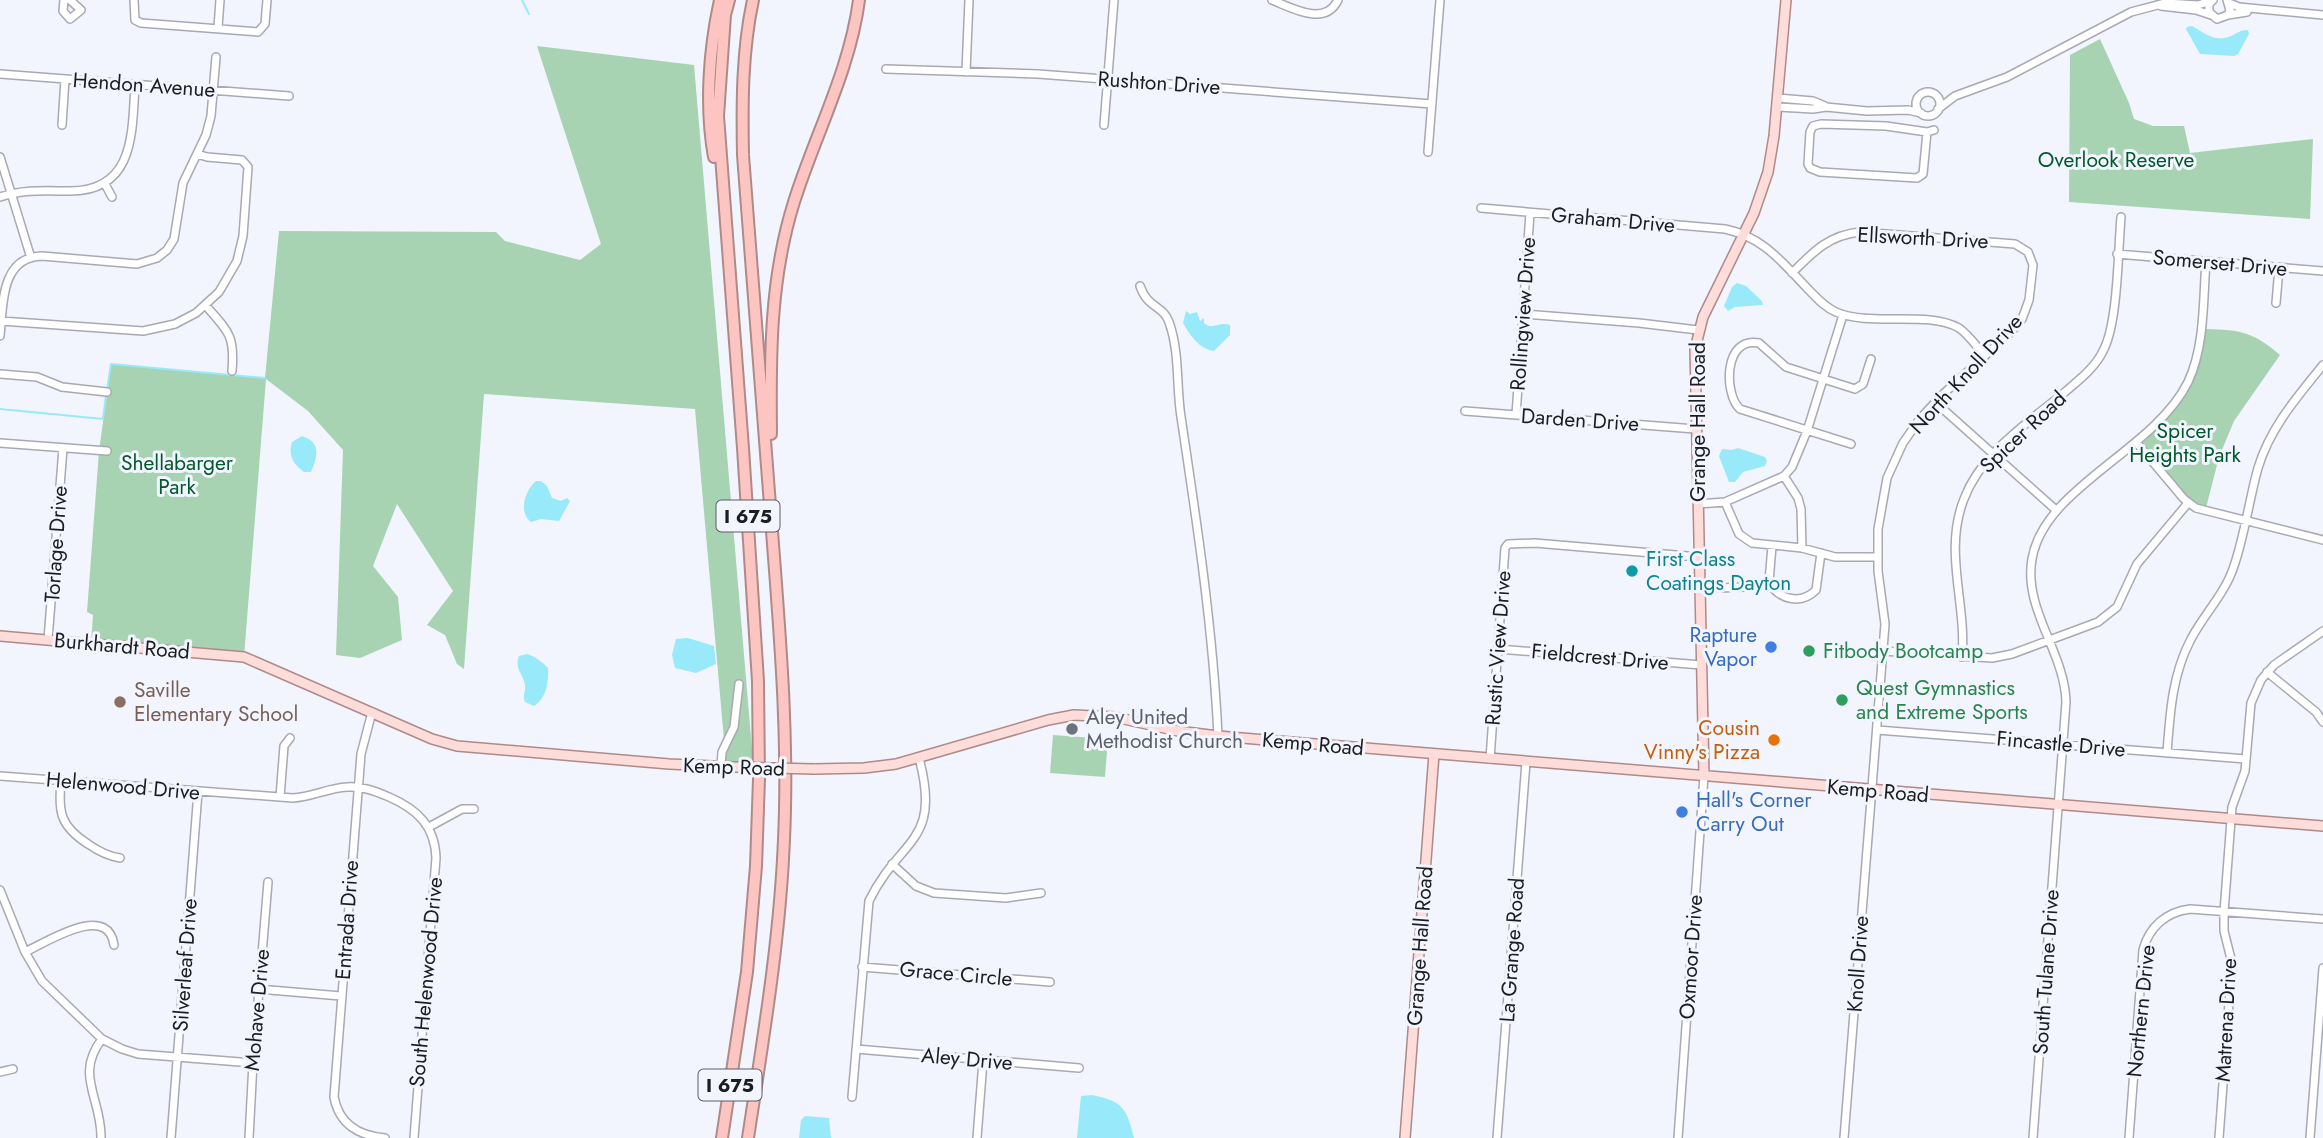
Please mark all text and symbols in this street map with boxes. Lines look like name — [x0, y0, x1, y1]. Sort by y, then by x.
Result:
street label: Rushton Drive — [1097, 64, 1221, 102]
street label: Hendon Avenue — [72, 65, 217, 105]
park label: Overlook Reserve — [2038, 145, 2194, 175]
street label: Graham Drive — [1550, 200, 1676, 240]
street label: Ellsworth Drive — [1857, 220, 1990, 256]
street label: Rollingview Drive — [1503, 236, 1543, 392]
street label: Somerset Drive — [2152, 242, 2289, 284]
street label: North Knoll Drive — [1902, 307, 2030, 441]
street label: Grange Hall Road — [1683, 342, 1713, 502]
street label: Spicer Road — [1973, 384, 2073, 480]
street label: Darden Drive — [1520, 401, 1640, 439]
park label: Spicer Heights Park — [2129, 416, 2242, 470]
park label: Shellabarger Park — [121, 448, 234, 502]
street label: Torlage Drive — [37, 484, 75, 603]
road number: I 675 — [716, 500, 780, 531]
place label: First Class Coatings Dayton — [1646, 544, 1791, 598]
marker: First Class Coatings Dayton — [1624, 563, 1640, 579]
street label: Rustic View Drive — [1478, 569, 1518, 726]
place label: Rapture Vapor — [1689, 620, 1758, 674]
street label: Burkhardt Road — [53, 625, 191, 667]
street label: Fieldcrest Drive — [1530, 636, 1670, 678]
place label: Fitbody Bootcamp — [1823, 636, 1983, 666]
marker: Rapture Vapor — [1763, 639, 1779, 655]
marker: Fitbody Bootcamp — [1801, 643, 1817, 659]
place label: Quest Gymnastics and Extreme Sports — [1856, 673, 2028, 727]
place label: Saville Elementary School — [134, 675, 298, 729]
marker: Quest Gymnastics and Extreme Sports — [1834, 692, 1850, 708]
marker: Saville Elementary School — [112, 694, 128, 710]
place label: Aley United Methodist Church — [1086, 702, 1243, 756]
place label: Cousin Vinny's Pizza — [1644, 713, 1760, 767]
marker: Aley United Methodist Church — [1064, 721, 1080, 737]
street label: Fincastle Drive — [1995, 723, 2127, 765]
street label: Kemp Road — [1261, 725, 1365, 763]
marker: Cousin Vinny's Pizza — [1766, 732, 1782, 748]
street label: Kemp Road — [683, 750, 785, 784]
street label: Helenwood Drive — [45, 764, 201, 808]
street label: Kemp Road — [1826, 772, 1930, 810]
place label: Hall's Corner Carry Out — [1696, 785, 1812, 839]
marker: Hall's Corner Carry Out — [1674, 804, 1690, 820]
street label: Entrada Drive — [328, 859, 366, 981]
street label: Grange Hall Road — [1399, 865, 1441, 1027]
street label: South Helenwood Drive — [402, 876, 450, 1088]
street label: La Grange Road — [1492, 877, 1532, 1023]
street label: South Tulane Drive — [2025, 888, 2067, 1055]
street label: Oxmoor Drive — [1672, 893, 1710, 1020]
street label: Silverleaf Drive — [165, 897, 205, 1033]
street label: Knoll Drive — [1840, 914, 1876, 1013]
street label: Northern Drive — [2119, 943, 2163, 1079]
street label: Mohave Drive — [237, 948, 277, 1072]
street label: Grace Circle — [898, 954, 1014, 994]
street label: Matrena Drive — [2208, 957, 2244, 1083]
street label: Aley Drive — [920, 1040, 1014, 1078]
road number: I 675 — [698, 1070, 762, 1100]

